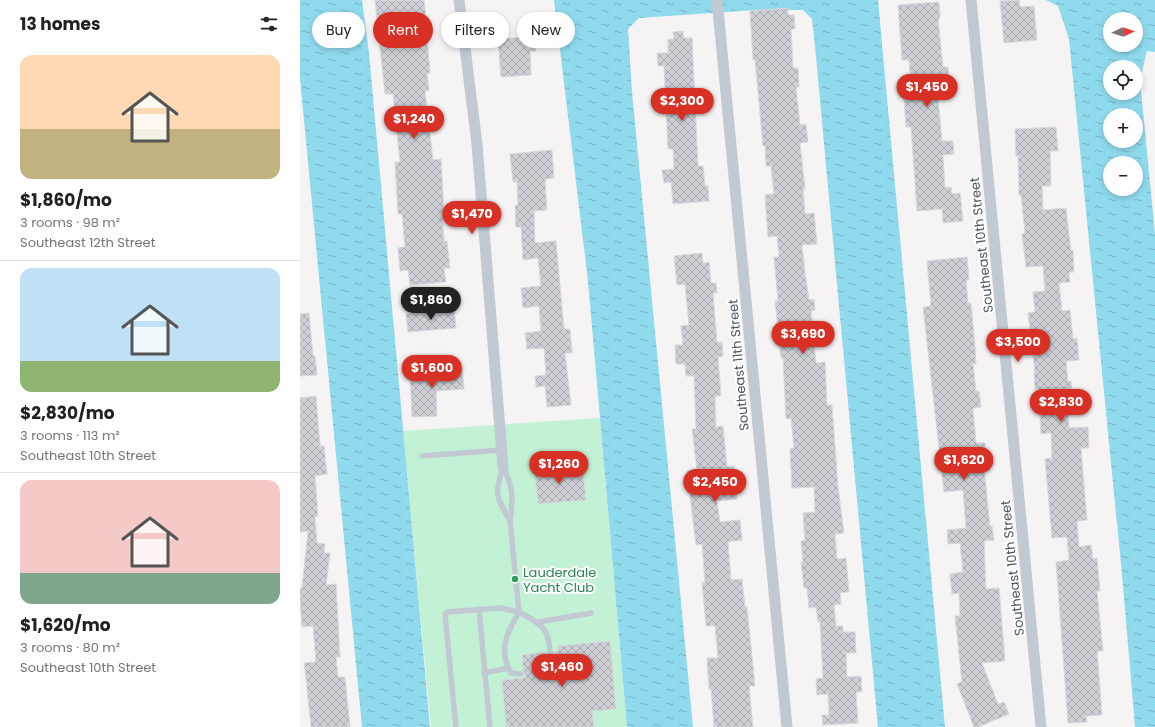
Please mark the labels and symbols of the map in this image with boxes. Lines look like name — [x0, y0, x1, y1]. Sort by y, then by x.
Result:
north arrow — [1103, 12, 1143, 52]
pin: $1,450 — [894, 74, 960, 108]
pin: $2,300 — [649, 88, 715, 122]
pin: $1,240 — [381, 106, 447, 140]
street label: Southeast 10th Street — [965, 176, 998, 314]
pin: $1,470 — [439, 201, 505, 235]
pin: $1,860 — [398, 287, 464, 321]
street label: Southeast 11th Street — [723, 298, 754, 432]
pin: $3,690 — [770, 321, 836, 355]
pin: $3,500 — [985, 329, 1051, 363]
pin: $1,600 — [399, 355, 465, 389]
pin: $2,830 — [1028, 389, 1094, 423]
pin: $1,620 — [931, 447, 997, 481]
pin: $1,260 — [526, 451, 592, 485]
pin: $2,450 — [682, 469, 748, 503]
street label: Southeast 10th Street — [996, 499, 1029, 637]
place label: Lauderdale Yacht Club — [523, 563, 596, 597]
marker: Lauderdale Yacht Club — [510, 574, 520, 584]
pin: $1,460 — [529, 654, 595, 688]

